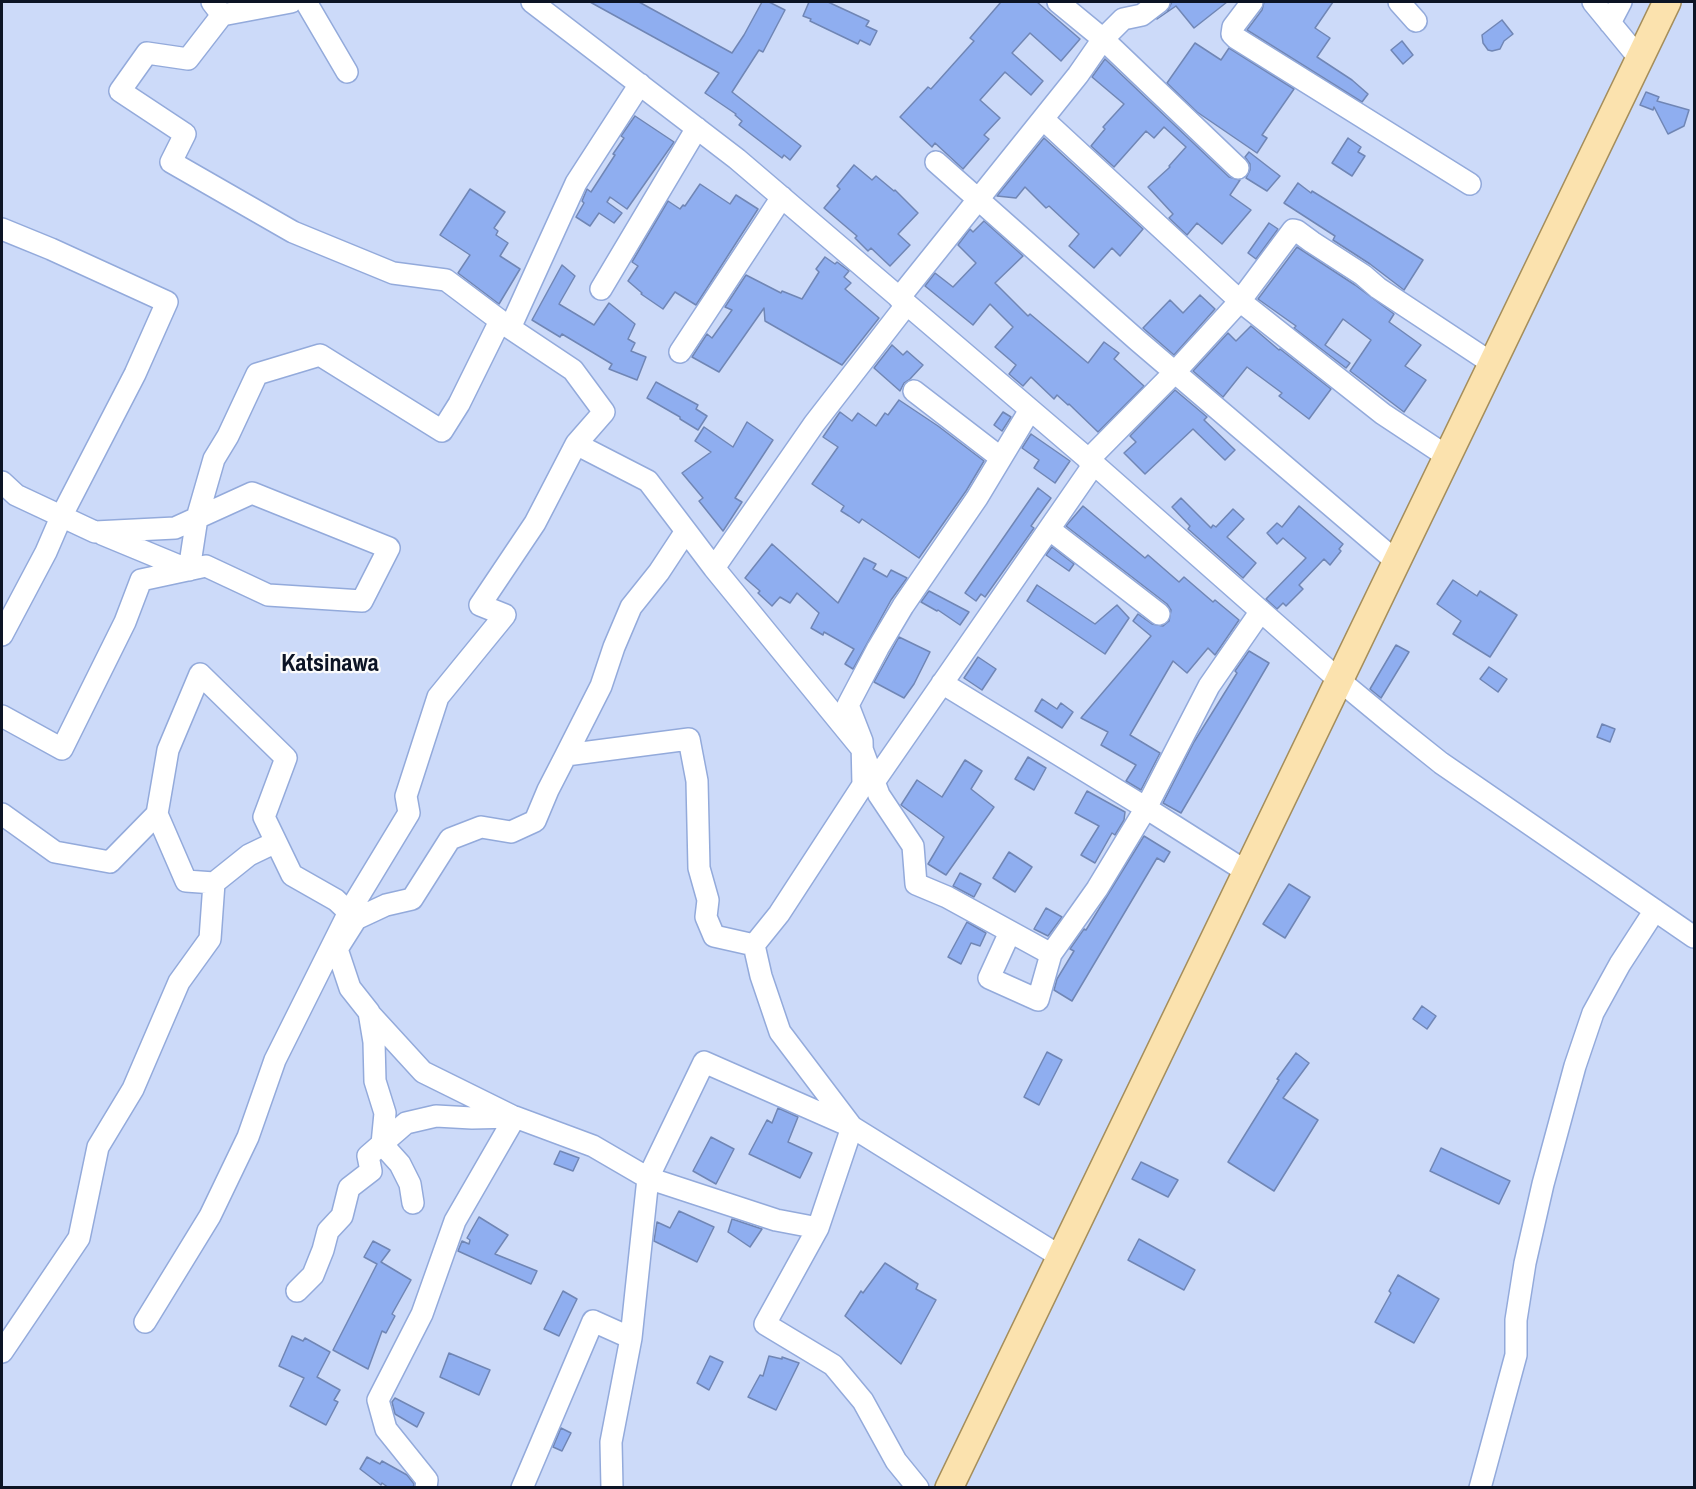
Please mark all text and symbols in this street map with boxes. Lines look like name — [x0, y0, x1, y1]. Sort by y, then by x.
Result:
district label: Katsinawa — [281, 651, 379, 679]

